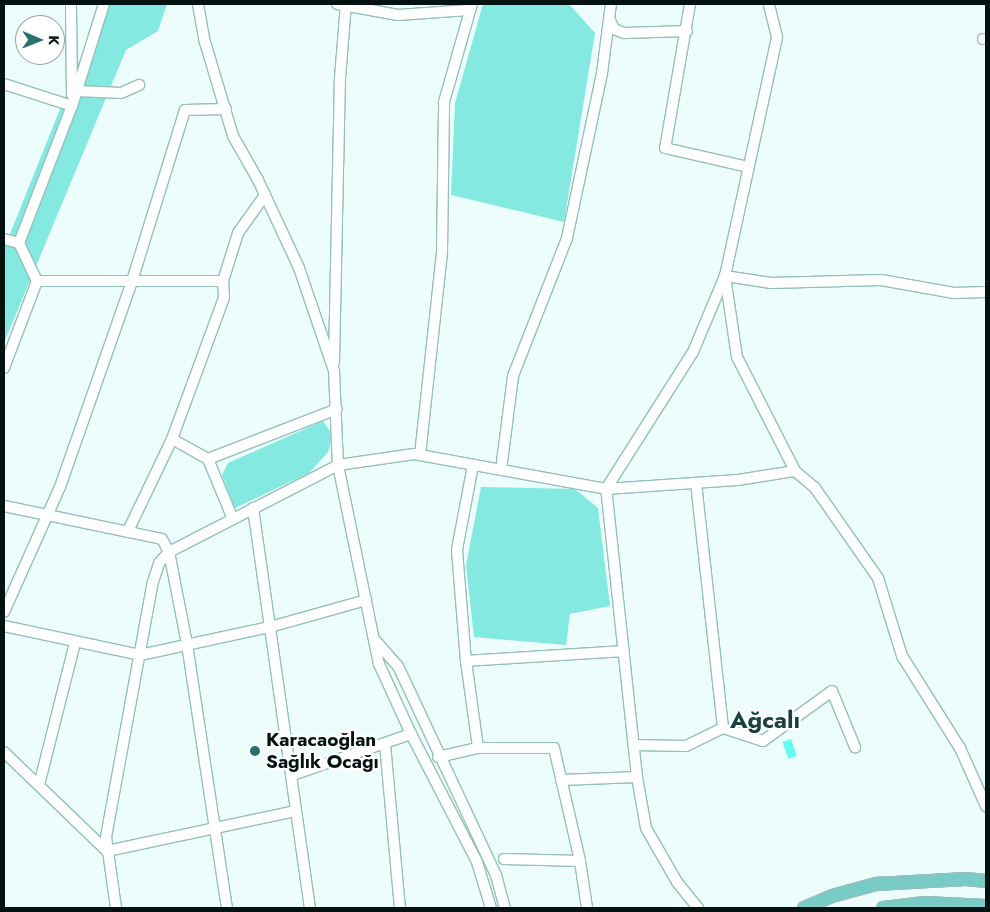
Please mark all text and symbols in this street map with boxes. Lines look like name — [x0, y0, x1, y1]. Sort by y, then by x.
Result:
north arrow — [15, 15, 65, 65]
text: K — [44, 35, 64, 45]
district label: Ağcalı — [730, 706, 800, 734]
place label: Karacaoğlan Sağlık Ocağı — [266, 729, 379, 773]
marker: Karacaoğlan Sağlık Ocağı — [248, 744, 262, 758]

